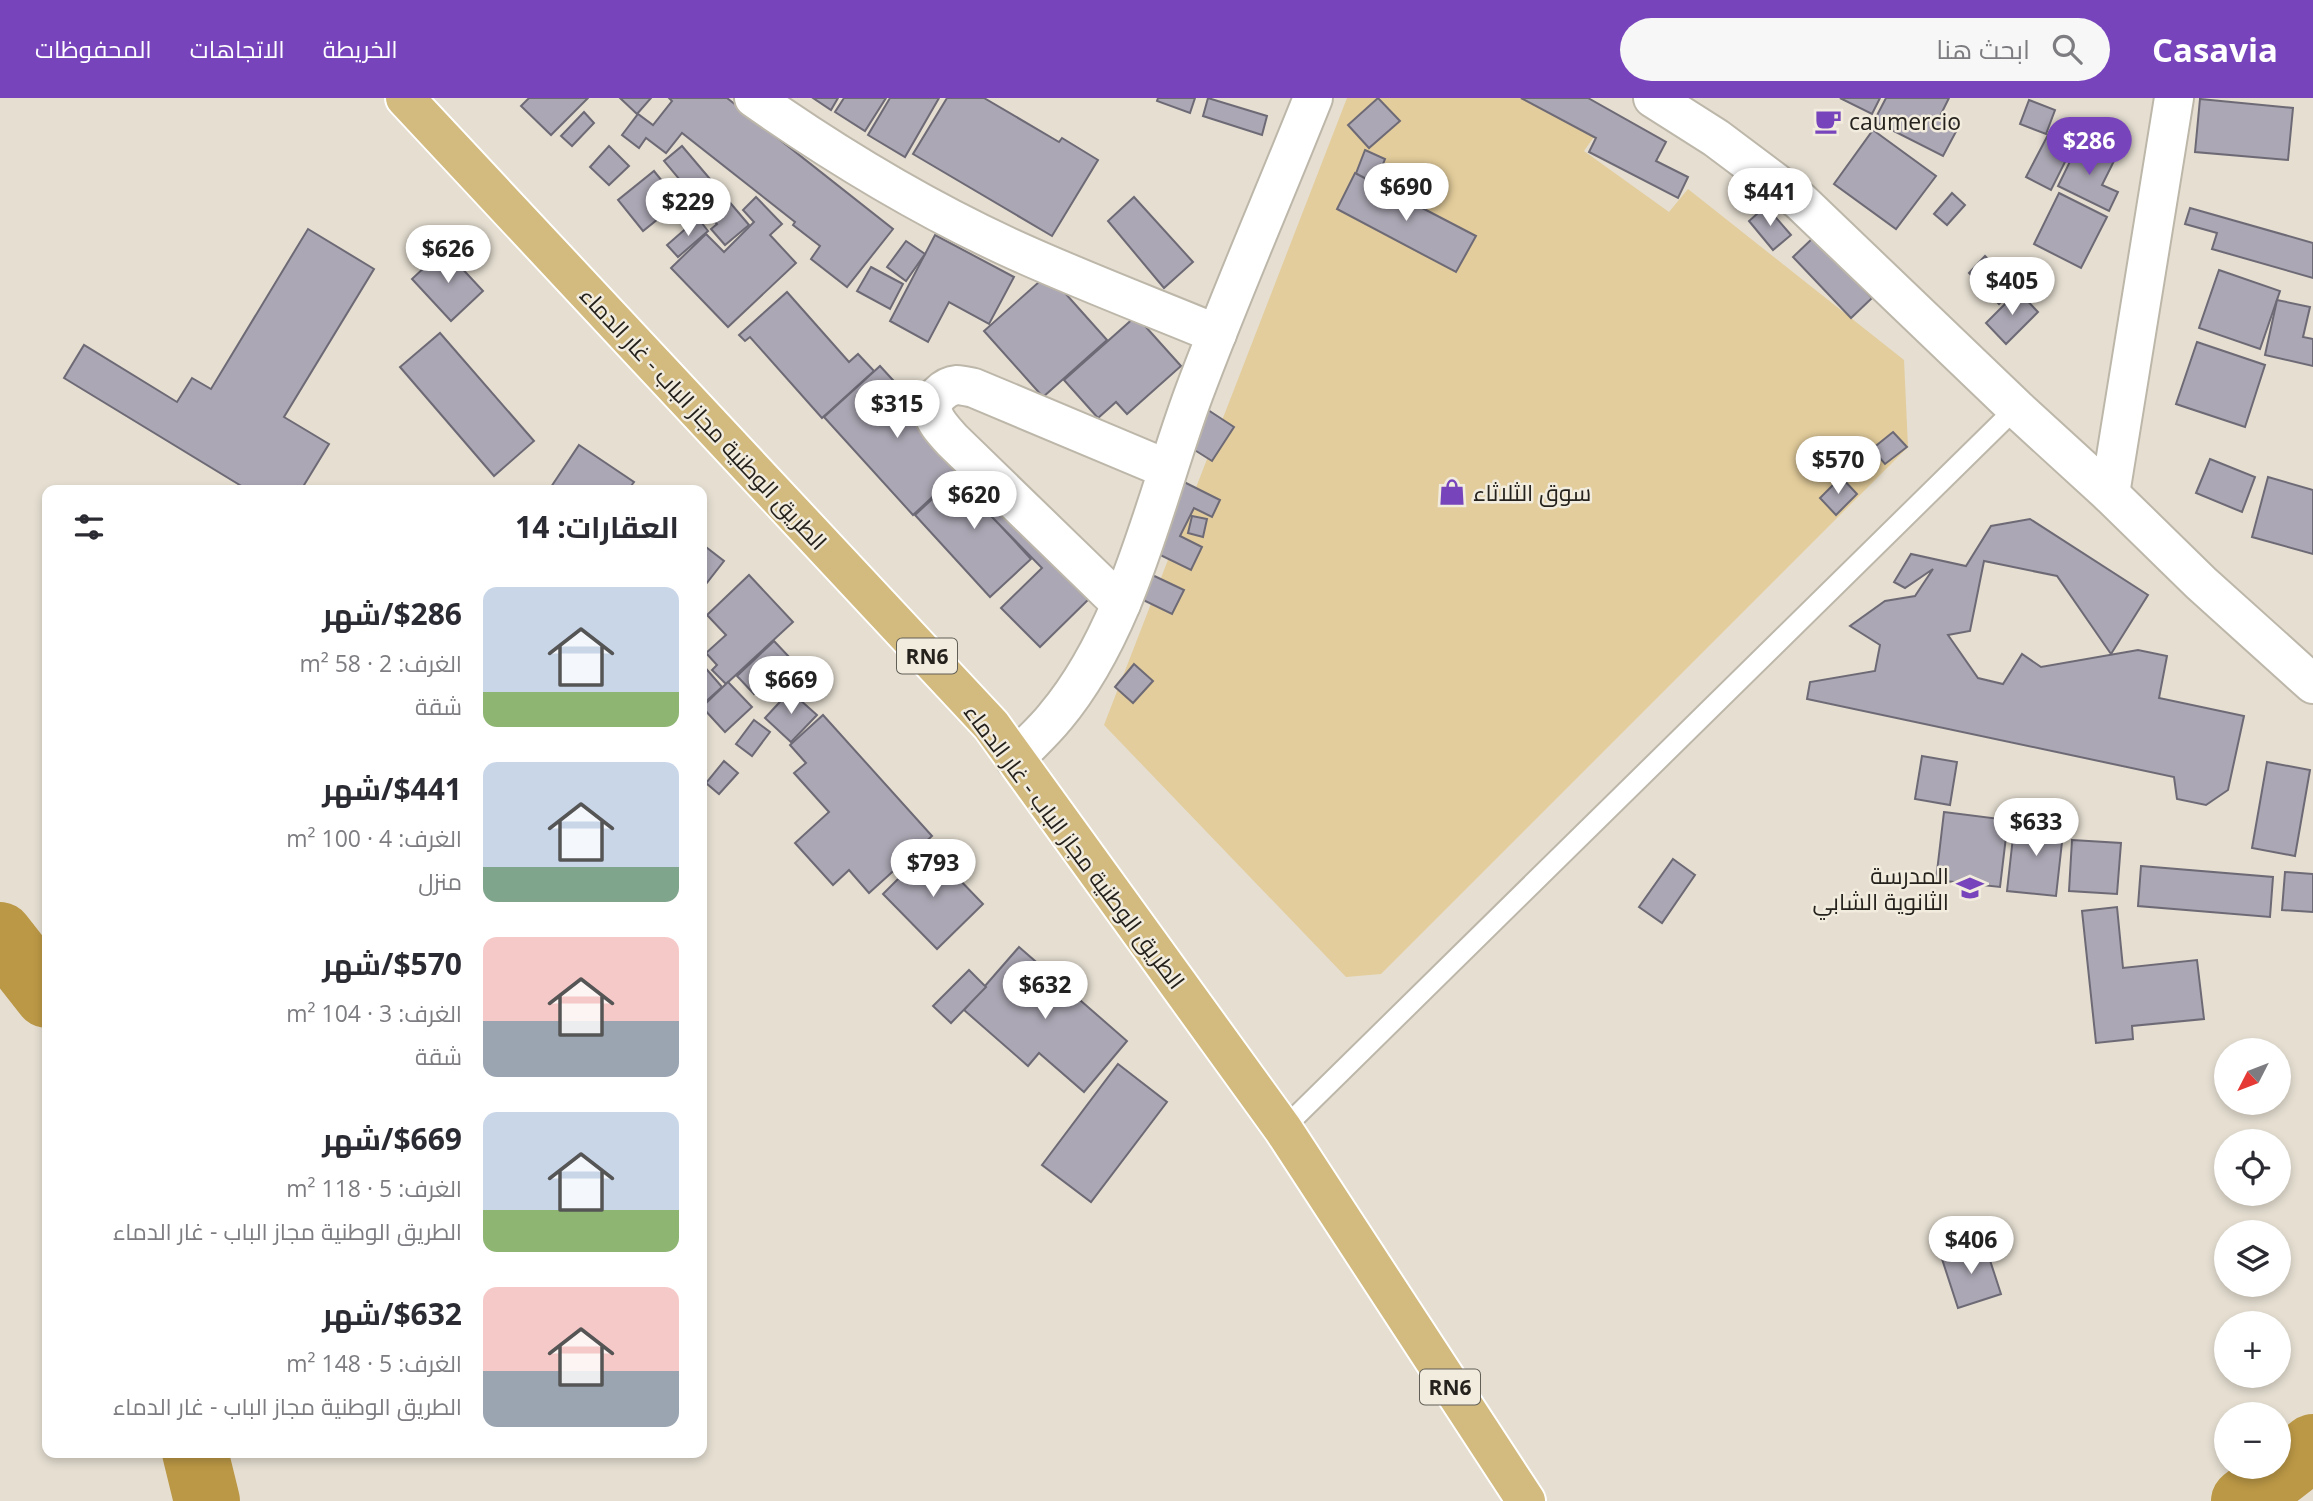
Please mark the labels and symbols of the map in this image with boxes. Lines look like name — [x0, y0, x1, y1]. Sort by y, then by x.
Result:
place label: caumercio — [1849, 105, 1961, 137]
cafe icon: caumercio — [1813, 106, 1843, 136]
pin: $286 — [2048, 118, 2130, 177]
pin: $690 — [1365, 164, 1447, 223]
pin: $441 — [1729, 169, 1811, 228]
pin: $229 — [647, 178, 729, 238]
pin: $626 — [407, 226, 489, 285]
pin: $405 — [1971, 258, 2053, 317]
street label: الطريق الوطنية مجاز الباب - غار الدماء — [573, 279, 835, 557]
pin: $315 — [856, 380, 938, 440]
pin: $570 — [1797, 436, 1879, 496]
pin: $620 — [933, 472, 1015, 531]
place label: سوق الثلاثاء — [1473, 476, 1591, 508]
shop icon: سوق الثلاثاء — [1437, 477, 1467, 507]
road number: RN6 — [897, 638, 957, 674]
pin: $669 — [750, 656, 832, 716]
street label: الطريق الوطنية مجاز الباب - غار الدماء — [957, 697, 1193, 995]
pin: $633 — [1995, 798, 2077, 858]
pin: $793 — [892, 840, 974, 899]
place label: المدرسة الثانوية الشابي — [1813, 859, 1949, 920]
school or university icon: المدرسة الثانوية الشابي — [1955, 873, 1985, 903]
pin: $632 — [1004, 962, 1086, 1021]
north arrow — [2214, 1038, 2291, 1115]
pin: $406 — [1930, 1216, 2012, 1276]
road number: RN6 — [1420, 1370, 1480, 1404]

